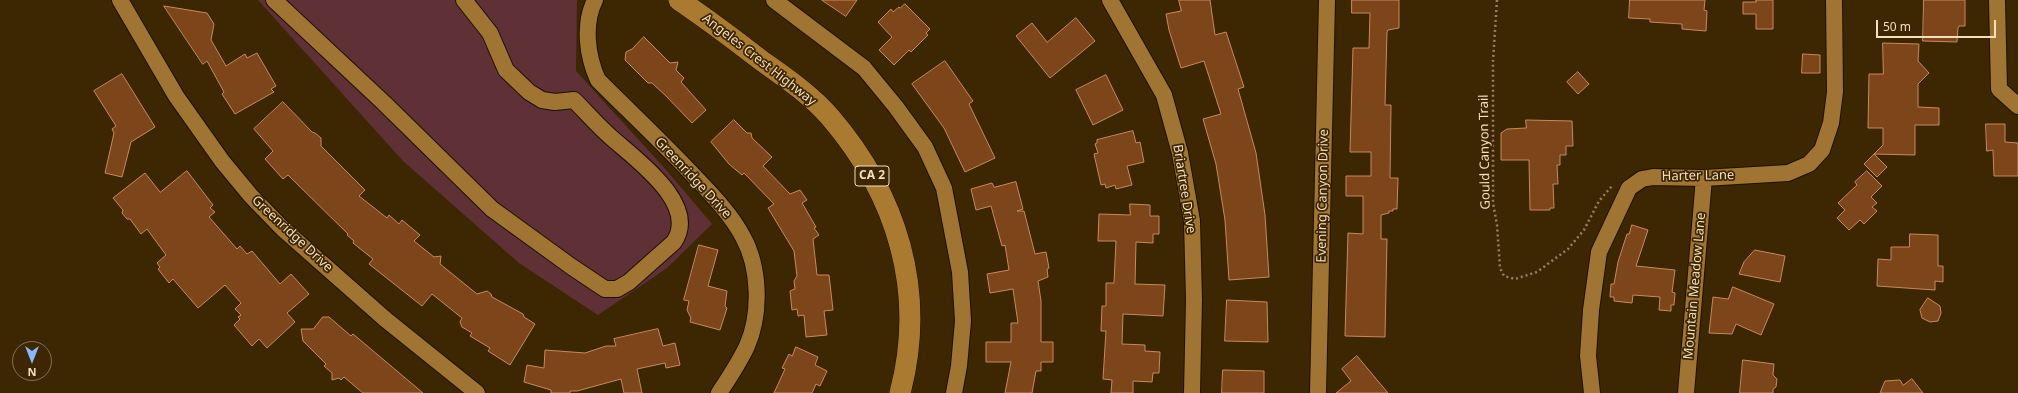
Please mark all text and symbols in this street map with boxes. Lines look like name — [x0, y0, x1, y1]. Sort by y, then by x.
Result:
street label: Angeles Crest Highway — [699, 11, 819, 109]
scale bar — [1878, 12, 1998, 38]
text: 50 m — [1883, 18, 1911, 35]
street label: Gould Canyon Trail — [1476, 94, 1494, 210]
street label: Evening Canyon Drive — [1314, 129, 1332, 263]
street label: Greenridge Drive — [652, 134, 734, 222]
street label: Briartree Drive — [1169, 143, 1199, 235]
road number: CA 2 — [855, 166, 889, 186]
street label: Harter Lane — [1662, 168, 1734, 184]
street label: Greenridge Drive — [248, 193, 336, 275]
street label: Mountain Meadow Lane — [1681, 212, 1709, 360]
north arrow — [12, 341, 52, 381]
text: N — [28, 365, 36, 380]

